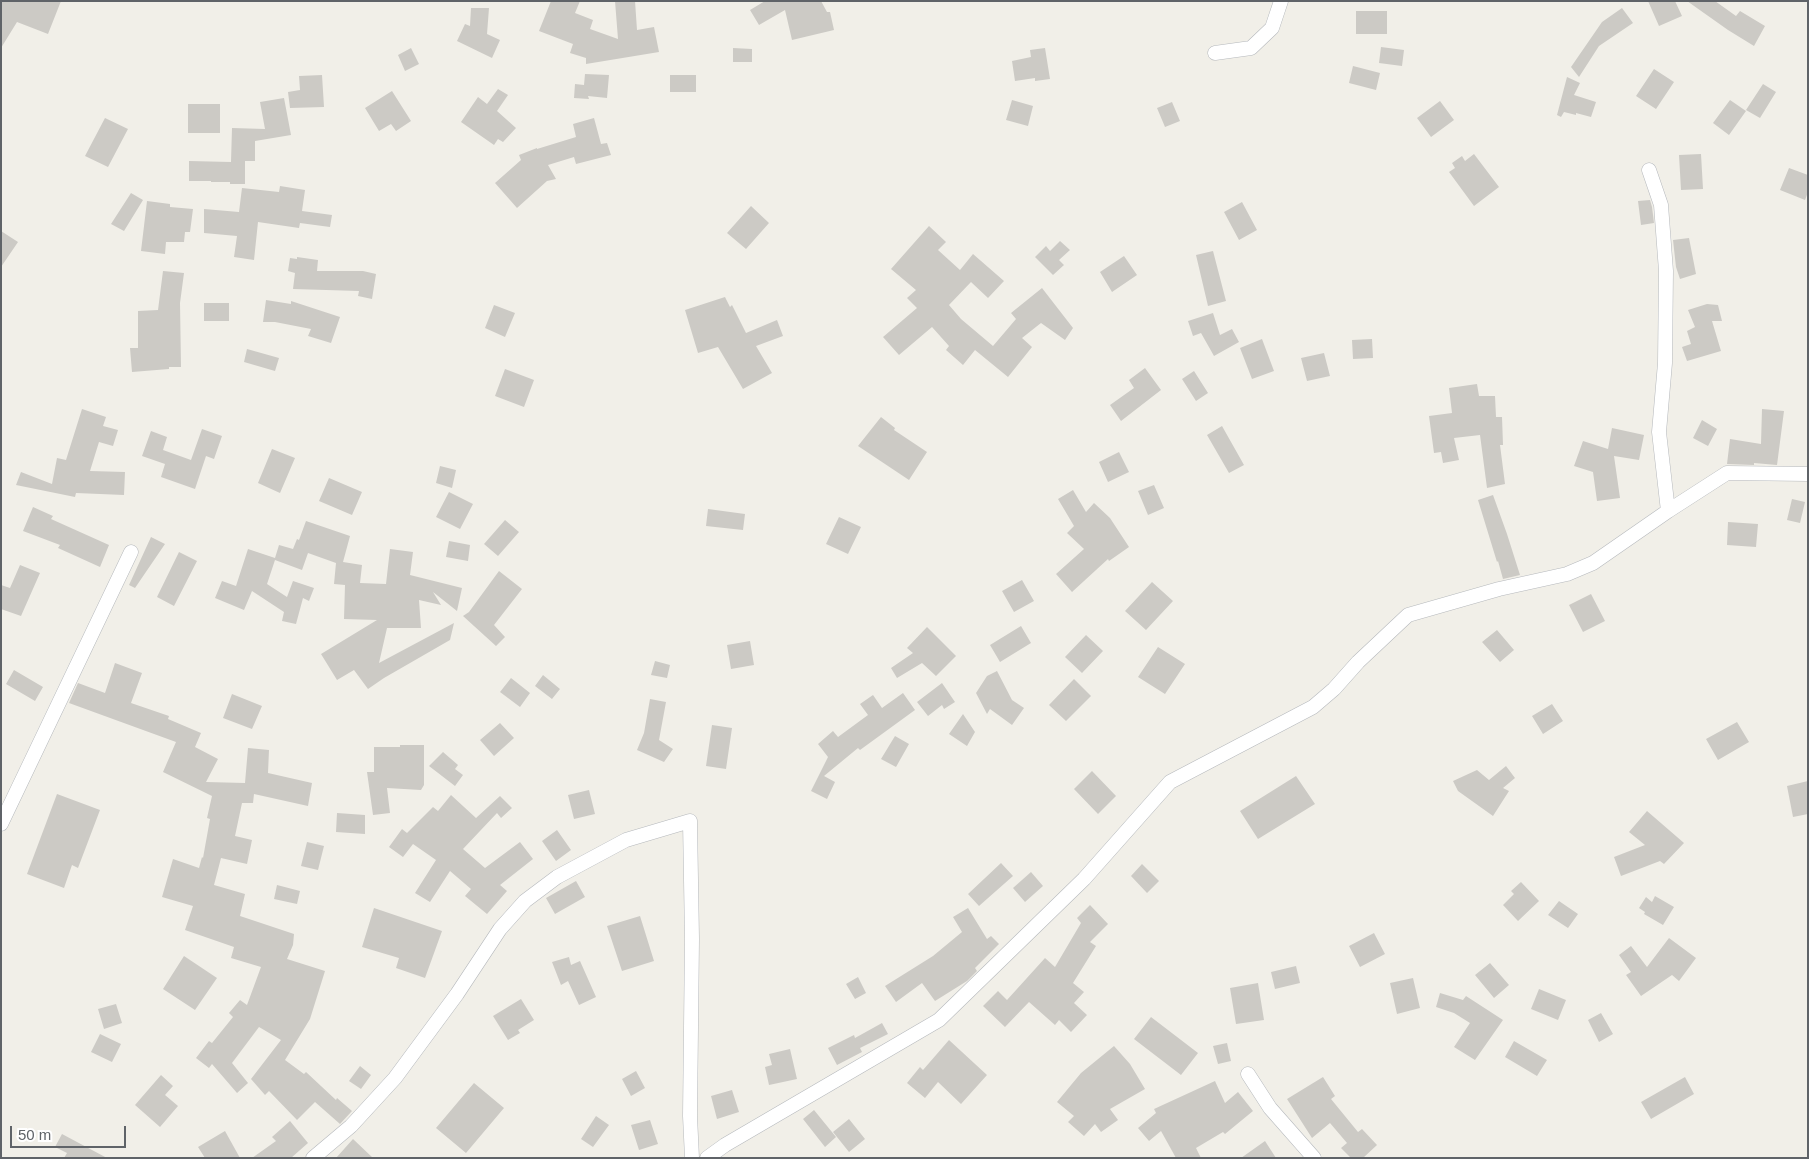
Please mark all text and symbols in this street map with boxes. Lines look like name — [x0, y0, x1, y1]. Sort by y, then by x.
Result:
scale bar — [12, 1116, 129, 1148]
text: 50 m — [18, 1126, 51, 1143]

